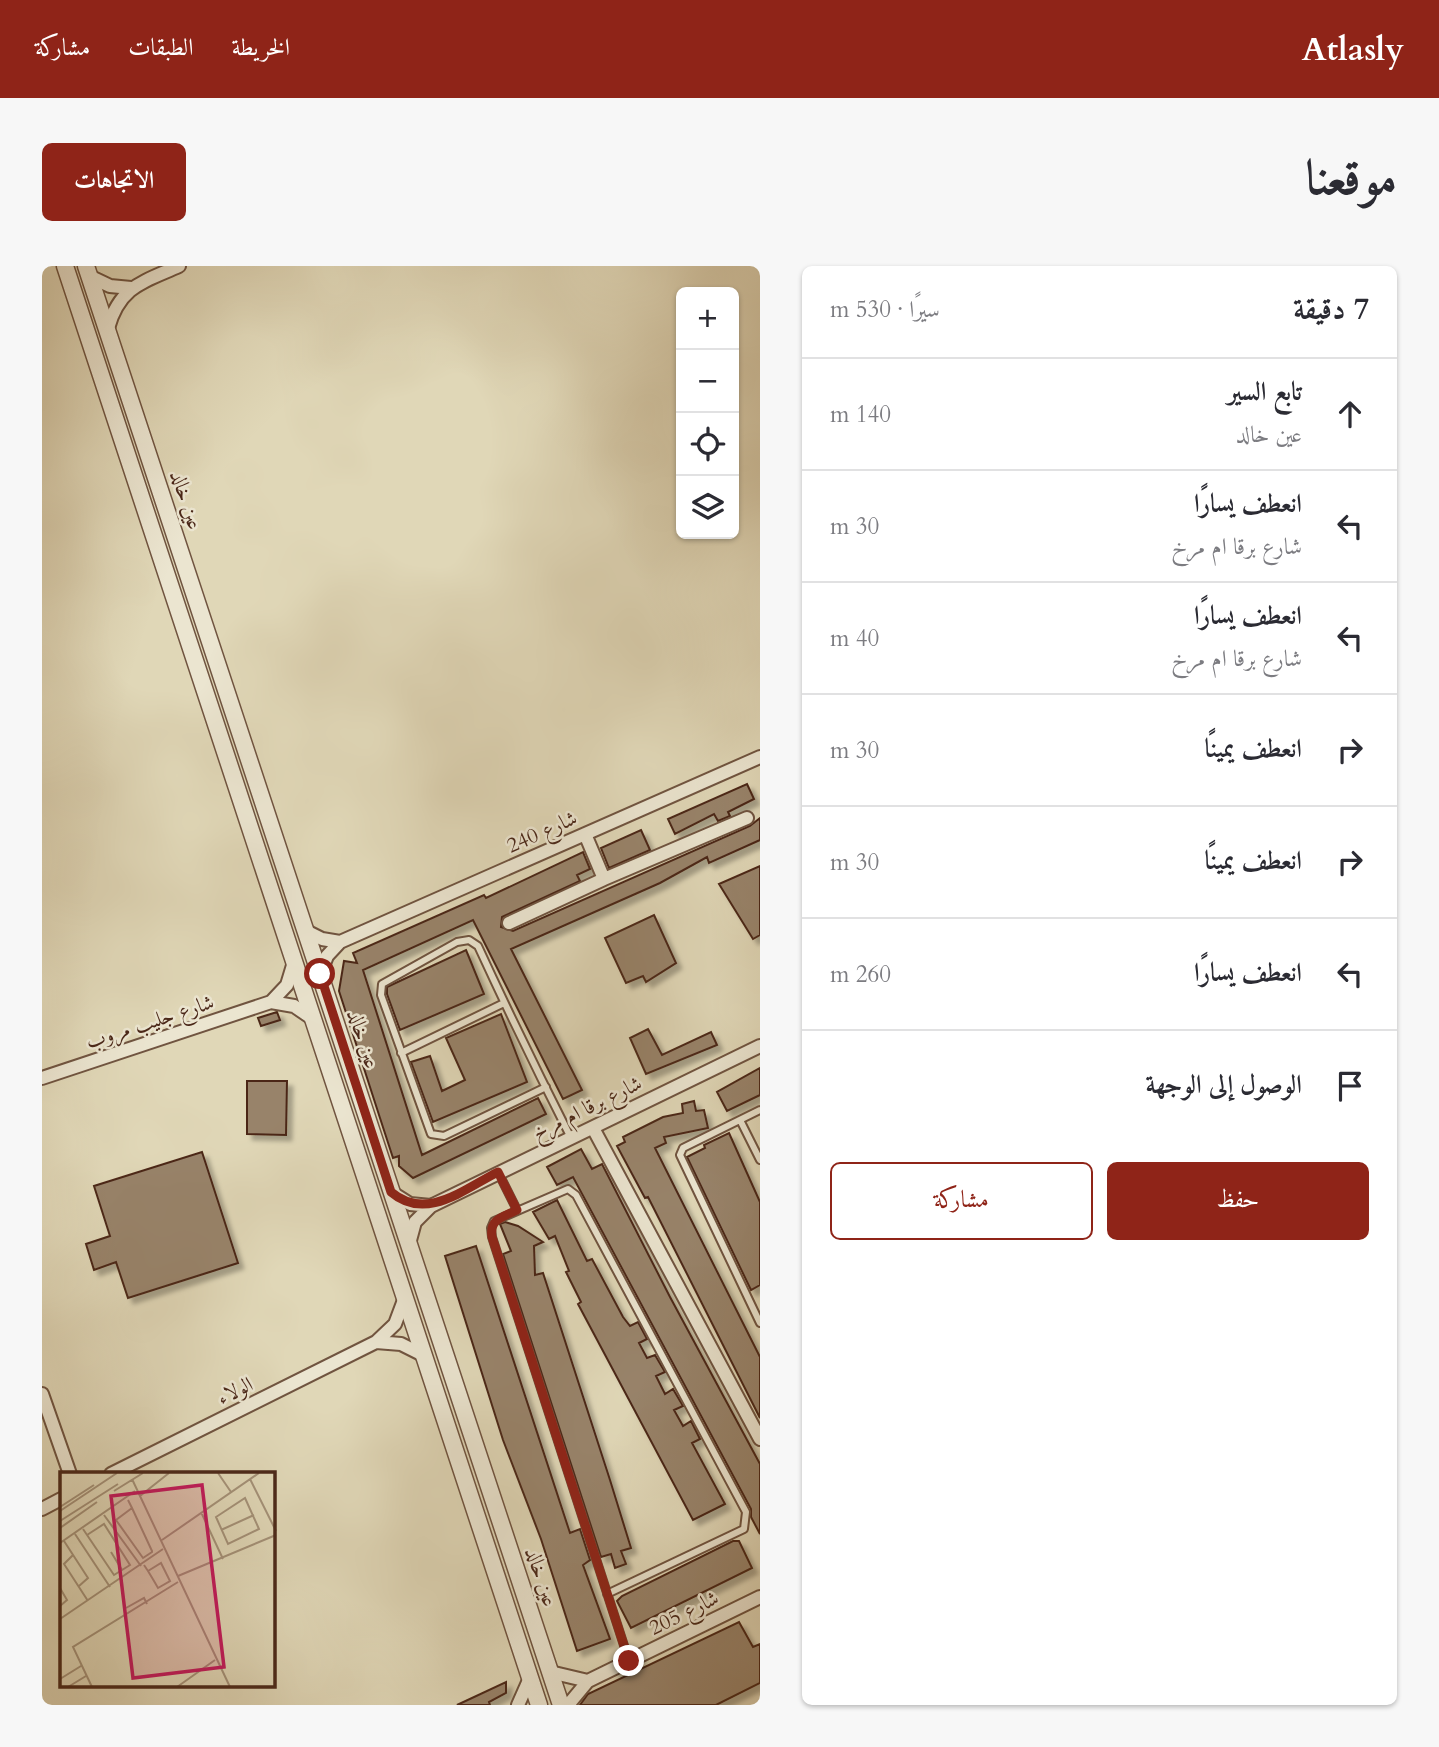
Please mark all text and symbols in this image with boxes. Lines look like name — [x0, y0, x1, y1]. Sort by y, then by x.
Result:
text: Atlasly — [1302, 27, 1404, 72]
text: مشاركة — [35, 31, 90, 64]
text: الطبقات — [128, 31, 194, 64]
text: الخريطة — [232, 31, 290, 64]
button: الاتجاهات — [42, 143, 186, 221]
text: موقعنا — [1305, 145, 1397, 212]
map controls — [676, 287, 739, 539]
button: + — [676, 287, 739, 350]
text: 7 دقيقة — [1293, 289, 1369, 330]
text: سيرًا · 530 m — [830, 294, 940, 325]
button: − — [676, 350, 739, 413]
text: تابع السير — [1227, 374, 1302, 409]
icon: ahead — [1331, 395, 1369, 433]
text: 140 m — [830, 399, 891, 430]
button: locate — [676, 413, 739, 476]
text: عين خالد — [1236, 419, 1302, 450]
street label: عين خالد — [163, 467, 209, 533]
button: layers — [676, 476, 739, 539]
text: انعطف يسارًا — [1194, 486, 1302, 521]
icon: left — [1331, 507, 1369, 545]
text: 30 m — [830, 511, 879, 542]
text: شارع برقا ام مرخ — [1171, 531, 1302, 562]
text: انعطف يسارًا — [1194, 598, 1302, 633]
icon: left — [1331, 619, 1369, 657]
text: 40 m — [830, 623, 879, 654]
text: شارع برقا ام مرخ — [1171, 643, 1302, 674]
text: انعطف يمينًا — [1204, 731, 1302, 766]
icon: right — [1331, 731, 1369, 769]
text: 30 m — [830, 735, 879, 766]
street label: شارع 240 — [502, 804, 583, 863]
text: انعطف يمينًا — [1204, 843, 1302, 878]
icon: right — [1331, 843, 1369, 881]
text: 30 m — [830, 847, 879, 878]
text: انعطف يسارًا — [1194, 955, 1302, 990]
icon: left — [1331, 955, 1369, 993]
route start — [304, 958, 335, 989]
text: 260 m — [830, 959, 891, 990]
street label: شارع جليب مروب — [82, 988, 219, 1059]
street label: عين خالد — [340, 1006, 386, 1072]
text: الوصول إلى الوجهة — [1146, 1067, 1302, 1102]
icon: arrive — [1331, 1067, 1369, 1105]
street label: شارع برقا ام مرخ — [527, 1069, 649, 1151]
button: مشاركة — [830, 1162, 1093, 1240]
button: حفظ — [1107, 1162, 1369, 1240]
street label: الولاء — [212, 1370, 258, 1412]
inset map — [60, 1472, 275, 1688]
street label: عين خالد — [518, 1544, 564, 1610]
street label: شارع 205 — [644, 1584, 725, 1645]
route end — [613, 1645, 644, 1676]

